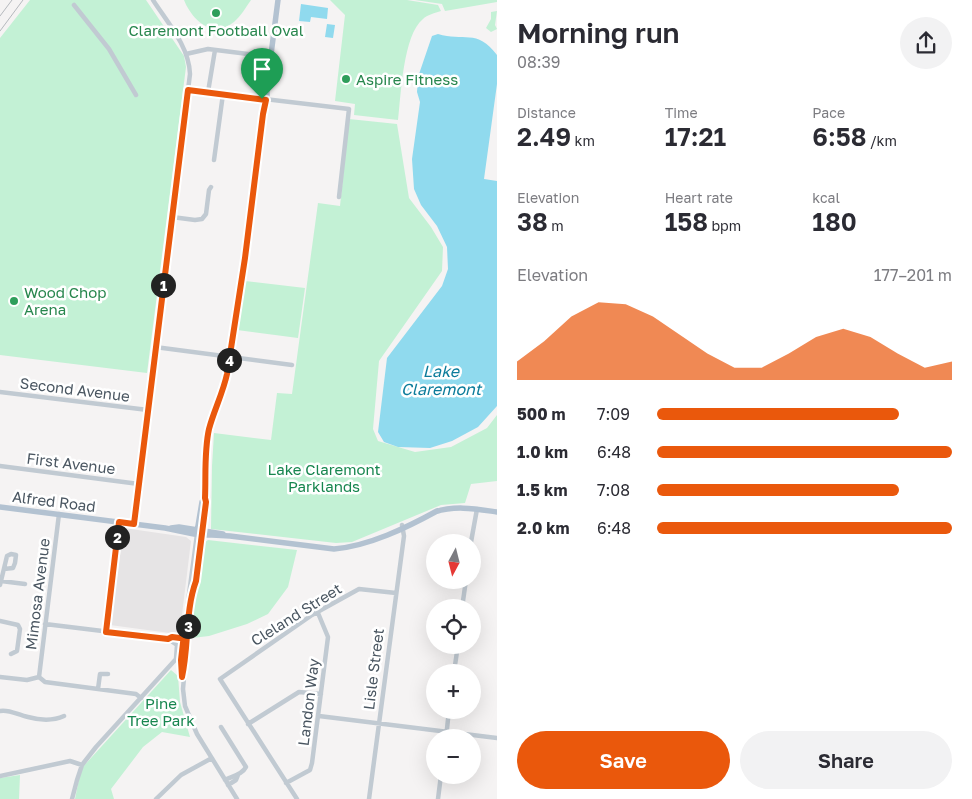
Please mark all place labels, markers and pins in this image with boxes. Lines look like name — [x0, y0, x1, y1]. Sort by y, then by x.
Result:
marker: Claremont Football Oval — [210, 7, 222, 19]
place label: Claremont Football Oval — [128, 21, 304, 39]
pin — [241, 48, 283, 99]
place label: Aspire Fitness — [356, 70, 458, 88]
marker: Aspire Fitness — [340, 73, 352, 85]
pin: 1 — [150, 272, 176, 298]
place label: Wood Chop Arena — [24, 283, 106, 318]
marker: Wood Chop Arena — [8, 295, 20, 307]
pin: 4 — [216, 348, 242, 372]
pin: 2 — [104, 524, 130, 550]
pin: 3 — [176, 614, 200, 638]

